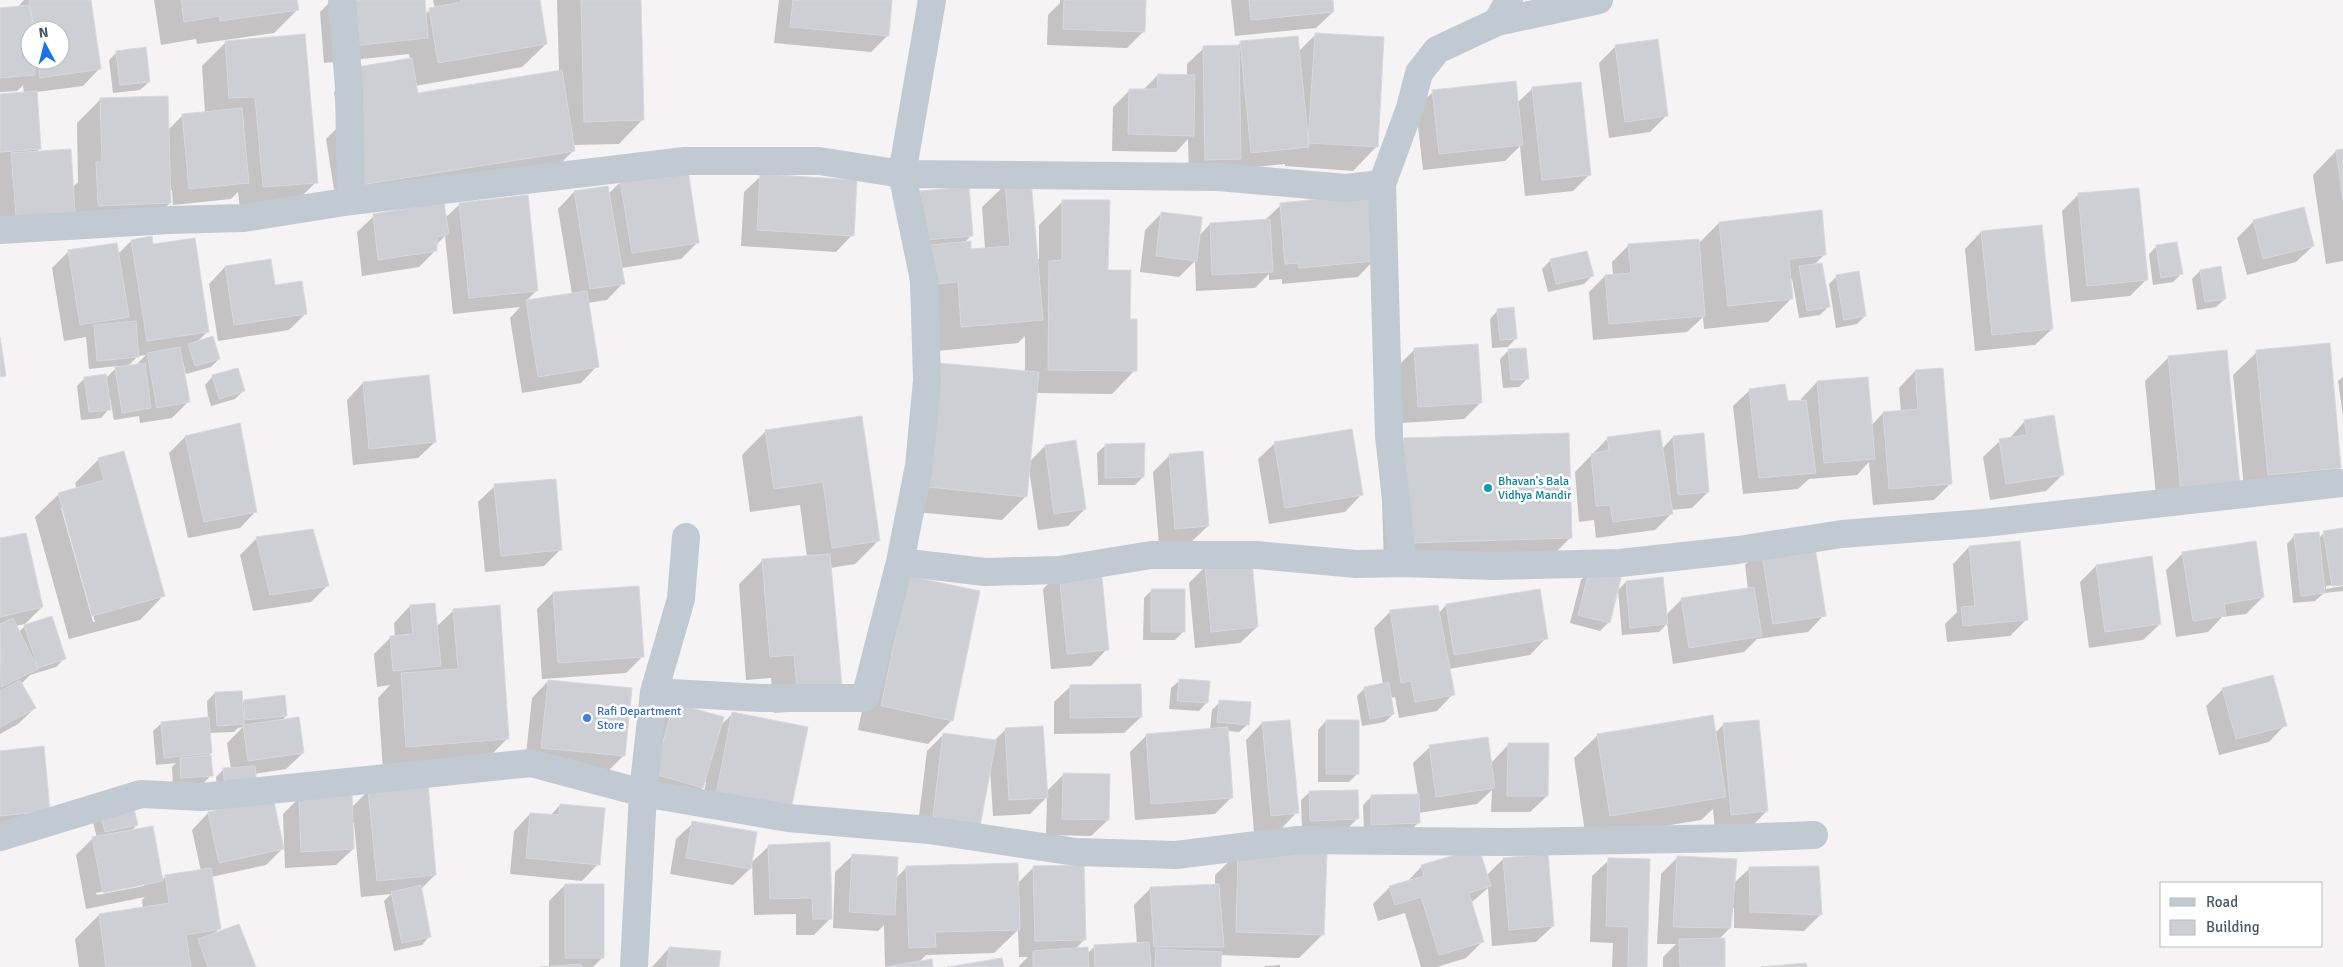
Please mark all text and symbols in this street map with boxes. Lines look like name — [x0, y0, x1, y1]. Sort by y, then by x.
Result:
north arrow — [20, 20, 70, 70]
text: N — [38, 24, 49, 42]
place label: Bhavan's Bala Vidhya Mandir — [1498, 474, 1572, 503]
marker: Bhavan's Bala Vidhya Mandir — [1482, 482, 1494, 494]
place label: Rafi Department Store — [597, 704, 681, 733]
marker: Rafi Department Store — [581, 712, 593, 724]
legend — [2160, 882, 2323, 947]
text: Road — [2206, 893, 2238, 911]
text: Building — [2206, 918, 2260, 936]

